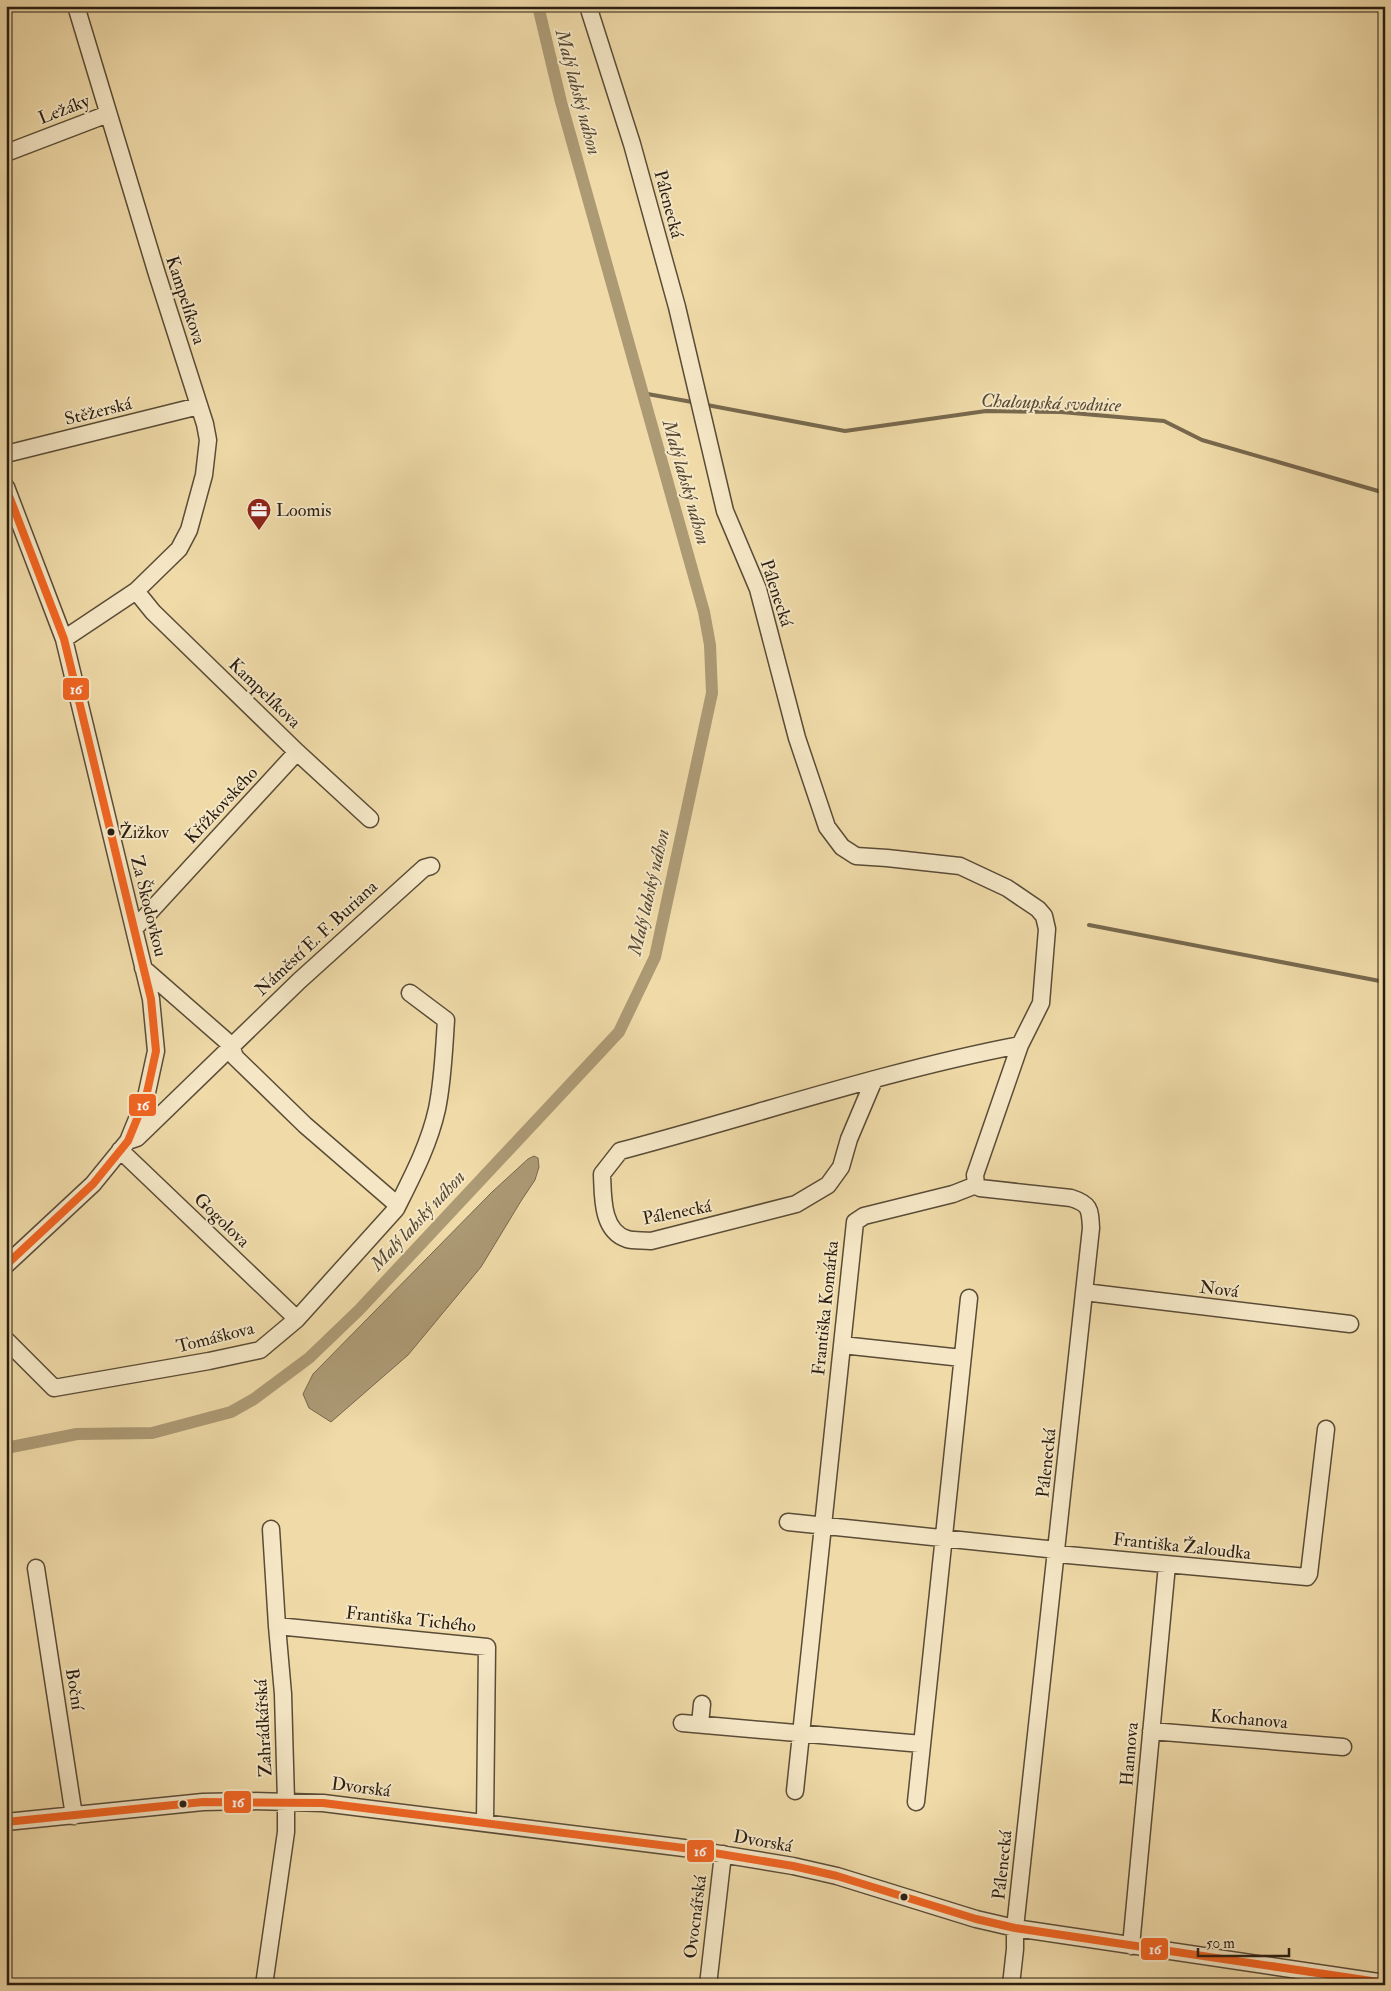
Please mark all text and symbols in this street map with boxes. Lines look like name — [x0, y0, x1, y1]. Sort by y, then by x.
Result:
water label: Malý labský náhon — [550, 26, 606, 158]
street label: Ležáky — [35, 89, 94, 130]
street label: Pálenecká — [648, 168, 689, 241]
street label: Kampelíkova — [160, 253, 211, 348]
water label: Chaloupská svodnice — [980, 389, 1122, 417]
street label: Stěžerská — [62, 392, 135, 431]
water label: Malý labský náhon — [656, 416, 715, 547]
office icon: Loomis — [246, 497, 272, 531]
place label: Loomis — [276, 499, 331, 522]
street label: Pálenecká — [755, 557, 798, 630]
street label: Kampelíkova — [224, 653, 306, 734]
line badge: 16 — [62, 677, 90, 701]
text: 16 — [70, 681, 83, 698]
street label: Křížkovského — [180, 762, 263, 849]
place label: Žižkov — [120, 820, 169, 843]
marker: Žižkov — [106, 827, 116, 837]
water label: Malý labský náhon — [623, 827, 675, 959]
street label: Za Škodovkou — [125, 853, 173, 959]
street label: Náměstí E. F. Buriana — [250, 875, 383, 1001]
line badge: 16 — [128, 1093, 157, 1117]
text: 16 — [137, 1097, 150, 1114]
water label: Malý labský náhon — [364, 1165, 470, 1277]
street label: Gogolova — [189, 1188, 255, 1253]
street label: Pálenecká — [641, 1194, 714, 1230]
street label: Františka Komárka — [807, 1239, 844, 1377]
street label: Nová — [1198, 1276, 1240, 1303]
street label: Tomáškova — [174, 1317, 257, 1358]
street label: Pálenecká — [1031, 1427, 1062, 1499]
street label: Františka Žaloudka — [1112, 1527, 1253, 1565]
street label: Františka Tichého — [345, 1601, 477, 1638]
street label: Boční — [60, 1667, 89, 1713]
street label: Zahrádkářská — [249, 1678, 278, 1777]
street label: Kochanova — [1209, 1705, 1289, 1734]
street label: Hannova — [1115, 1720, 1144, 1787]
street label: Dvorská — [330, 1772, 393, 1803]
line badge: 16 — [223, 1790, 252, 1814]
text: 16 — [232, 1794, 245, 1811]
unlabelled marker — [178, 1799, 188, 1809]
street label: Dvorská — [732, 1825, 795, 1858]
street label: Pálenecká — [987, 1829, 1018, 1901]
line badge: 16 — [686, 1839, 715, 1863]
text: 16 — [694, 1843, 707, 1860]
street label: Ovocnářská — [679, 1874, 712, 1960]
unlabelled marker — [899, 1892, 909, 1902]
scale bar — [1198, 1926, 1290, 1958]
text: 50 m — [1206, 1934, 1235, 1953]
line badge: 16 — [1140, 1937, 1169, 1961]
text: 16 — [1149, 1941, 1162, 1958]

